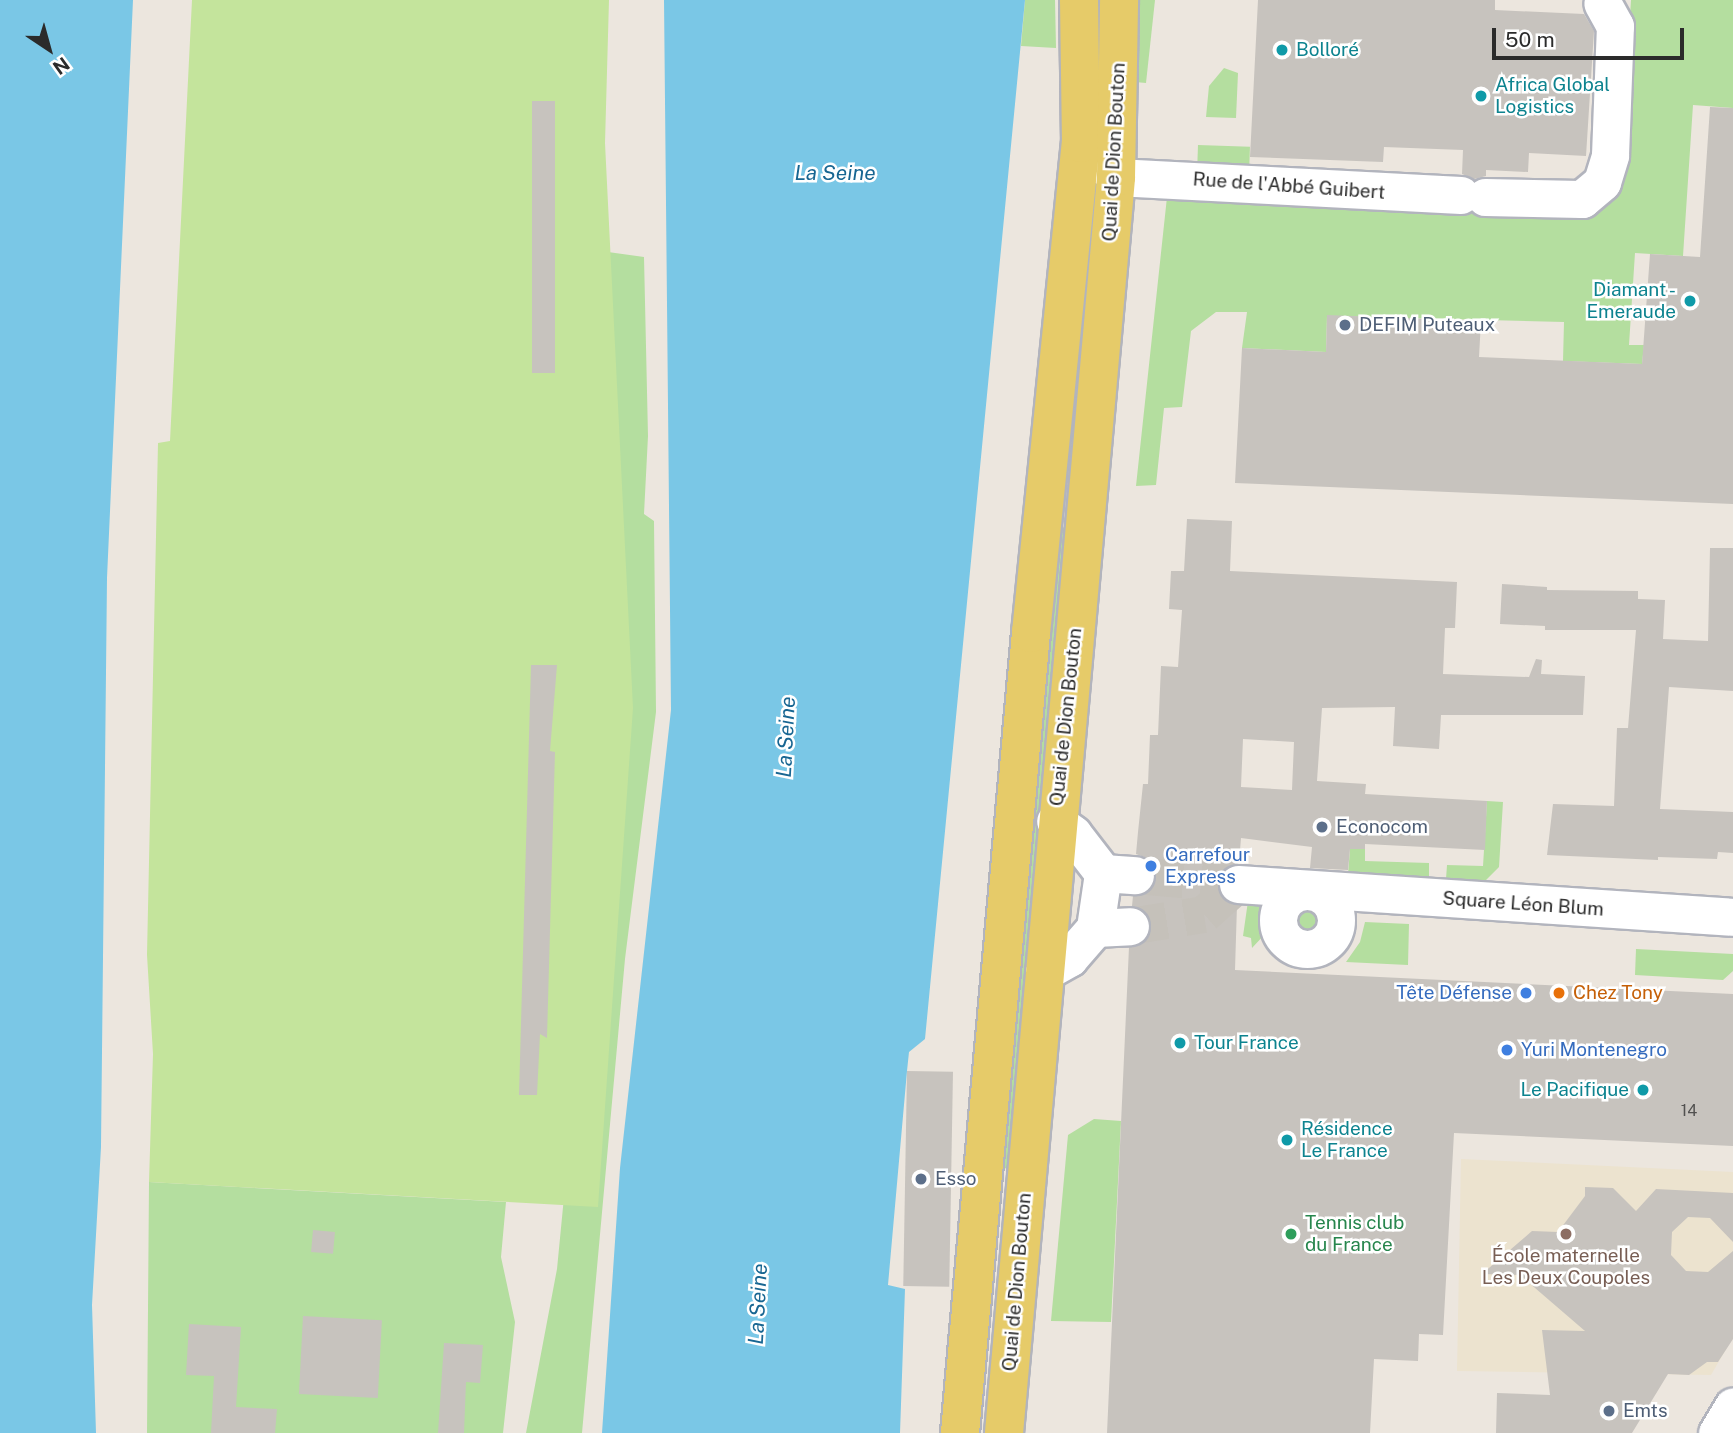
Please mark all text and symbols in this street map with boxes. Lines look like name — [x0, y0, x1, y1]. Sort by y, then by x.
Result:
north arrow — [14, 14, 84, 84]
scale bar — [1495, 14, 1688, 58]
text: 50 m — [1505, 27, 1555, 52]
place label: Bolloré — [1296, 39, 1359, 61]
marker: Bolloré — [1274, 42, 1290, 58]
text: N — [49, 53, 74, 79]
street label: Quai de Dion Bouton — [1098, 62, 1130, 242]
place label: Africa Global Logistics — [1495, 74, 1610, 118]
marker: Africa Global Logistics — [1473, 88, 1489, 104]
water label: La Seine — [794, 160, 876, 186]
street label: Rue de l'Abbé Guibert — [1192, 168, 1386, 204]
place label: Diamant - Emeraude — [1587, 279, 1676, 323]
marker: Diamant - Emeraude — [1682, 293, 1698, 309]
place label: DEFIM Puteaux — [1359, 314, 1495, 336]
marker: DEFIM Puteaux — [1337, 317, 1353, 333]
street label: Quai de Dion Bouton — [1045, 627, 1087, 807]
water label: La Seine — [771, 696, 801, 778]
place label: Econocom — [1336, 816, 1428, 838]
marker: Econocom — [1314, 819, 1330, 835]
place label: Carrefour Express — [1165, 844, 1250, 888]
marker: Carrefour Express — [1143, 858, 1159, 874]
street label: Square Léon Blum — [1442, 887, 1604, 921]
place label: Tête Défense — [1396, 982, 1512, 1004]
place label: Chez Tony — [1573, 982, 1663, 1004]
marker: Tête Défense — [1518, 985, 1534, 1001]
marker: Chez Tony — [1551, 985, 1567, 1001]
place label: Tour France — [1194, 1032, 1299, 1054]
marker: Tour France — [1172, 1035, 1188, 1051]
place label: Yuri Montenegro — [1521, 1039, 1667, 1061]
marker: Yuri Montenegro — [1499, 1042, 1515, 1058]
place label: Le Pacifique — [1520, 1079, 1629, 1101]
marker: Le Pacifique — [1635, 1082, 1651, 1098]
house number: 14 — [1681, 1101, 1697, 1121]
place label: Résidence Le France — [1301, 1118, 1393, 1162]
marker: Résidence Le France — [1279, 1132, 1295, 1148]
place label: Esso — [935, 1168, 977, 1190]
marker: Esso — [913, 1171, 929, 1187]
street label: Quai de Dion Bouton — [998, 1192, 1036, 1372]
place label: Tennis club du France — [1305, 1212, 1405, 1256]
marker: Tennis club du France — [1283, 1226, 1299, 1242]
marker: École maternelle Les Deux Coupoles — [1558, 1226, 1574, 1242]
place label: École maternelle Les Deux Coupoles — [1482, 1245, 1650, 1289]
water label: La Seine — [743, 1263, 773, 1345]
place label: Emts — [1623, 1400, 1668, 1422]
marker: Emts — [1601, 1403, 1617, 1419]

